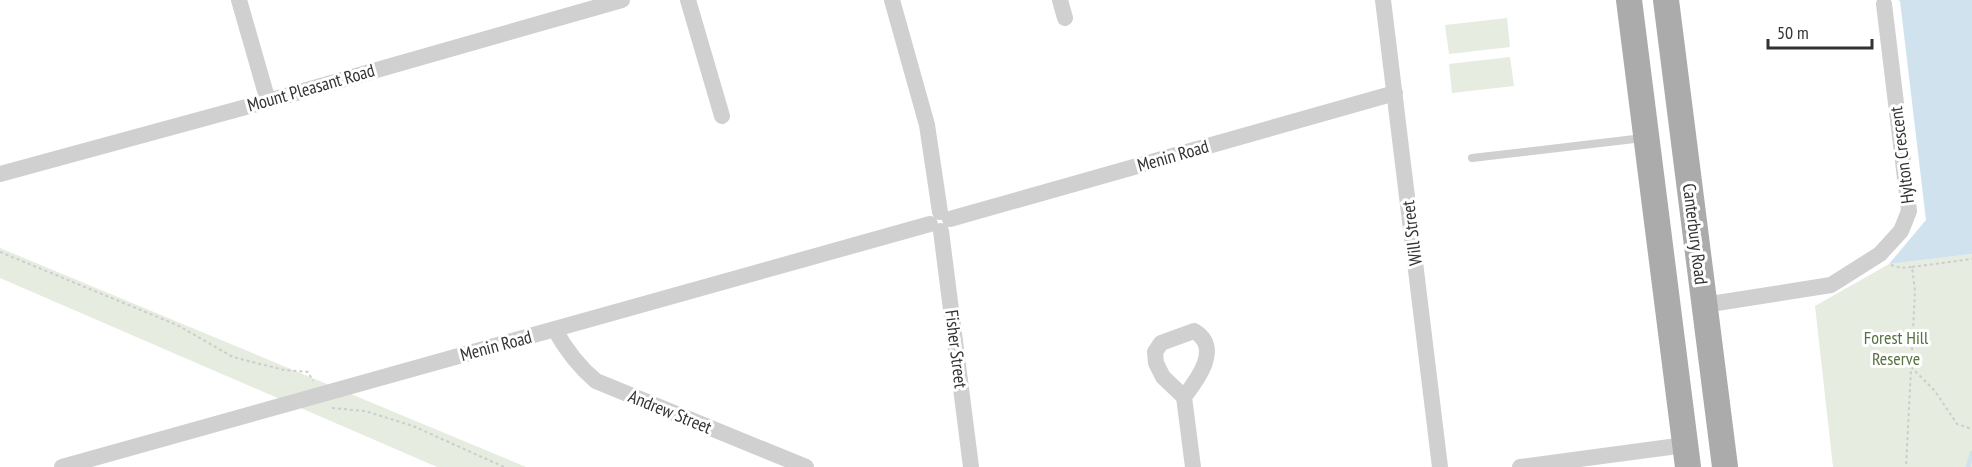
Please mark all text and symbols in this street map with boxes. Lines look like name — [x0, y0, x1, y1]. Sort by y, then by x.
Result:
scale bar — [1768, 12, 1872, 50]
text: 50 m — [1777, 21, 1809, 44]
street label: Mount Pleasant Road — [245, 58, 377, 117]
street label: Hylton Crescent — [1884, 105, 1919, 205]
street label: Menin Road — [1135, 134, 1211, 177]
street label: Canterbury Road — [1678, 182, 1713, 286]
street label: Will Street — [1396, 199, 1427, 267]
street label: Fisher Street — [940, 308, 973, 389]
street label: Menin Road — [458, 325, 534, 366]
park label: Forest Hill Reserve — [1864, 326, 1929, 370]
street label: Andrew Street — [625, 384, 715, 439]

